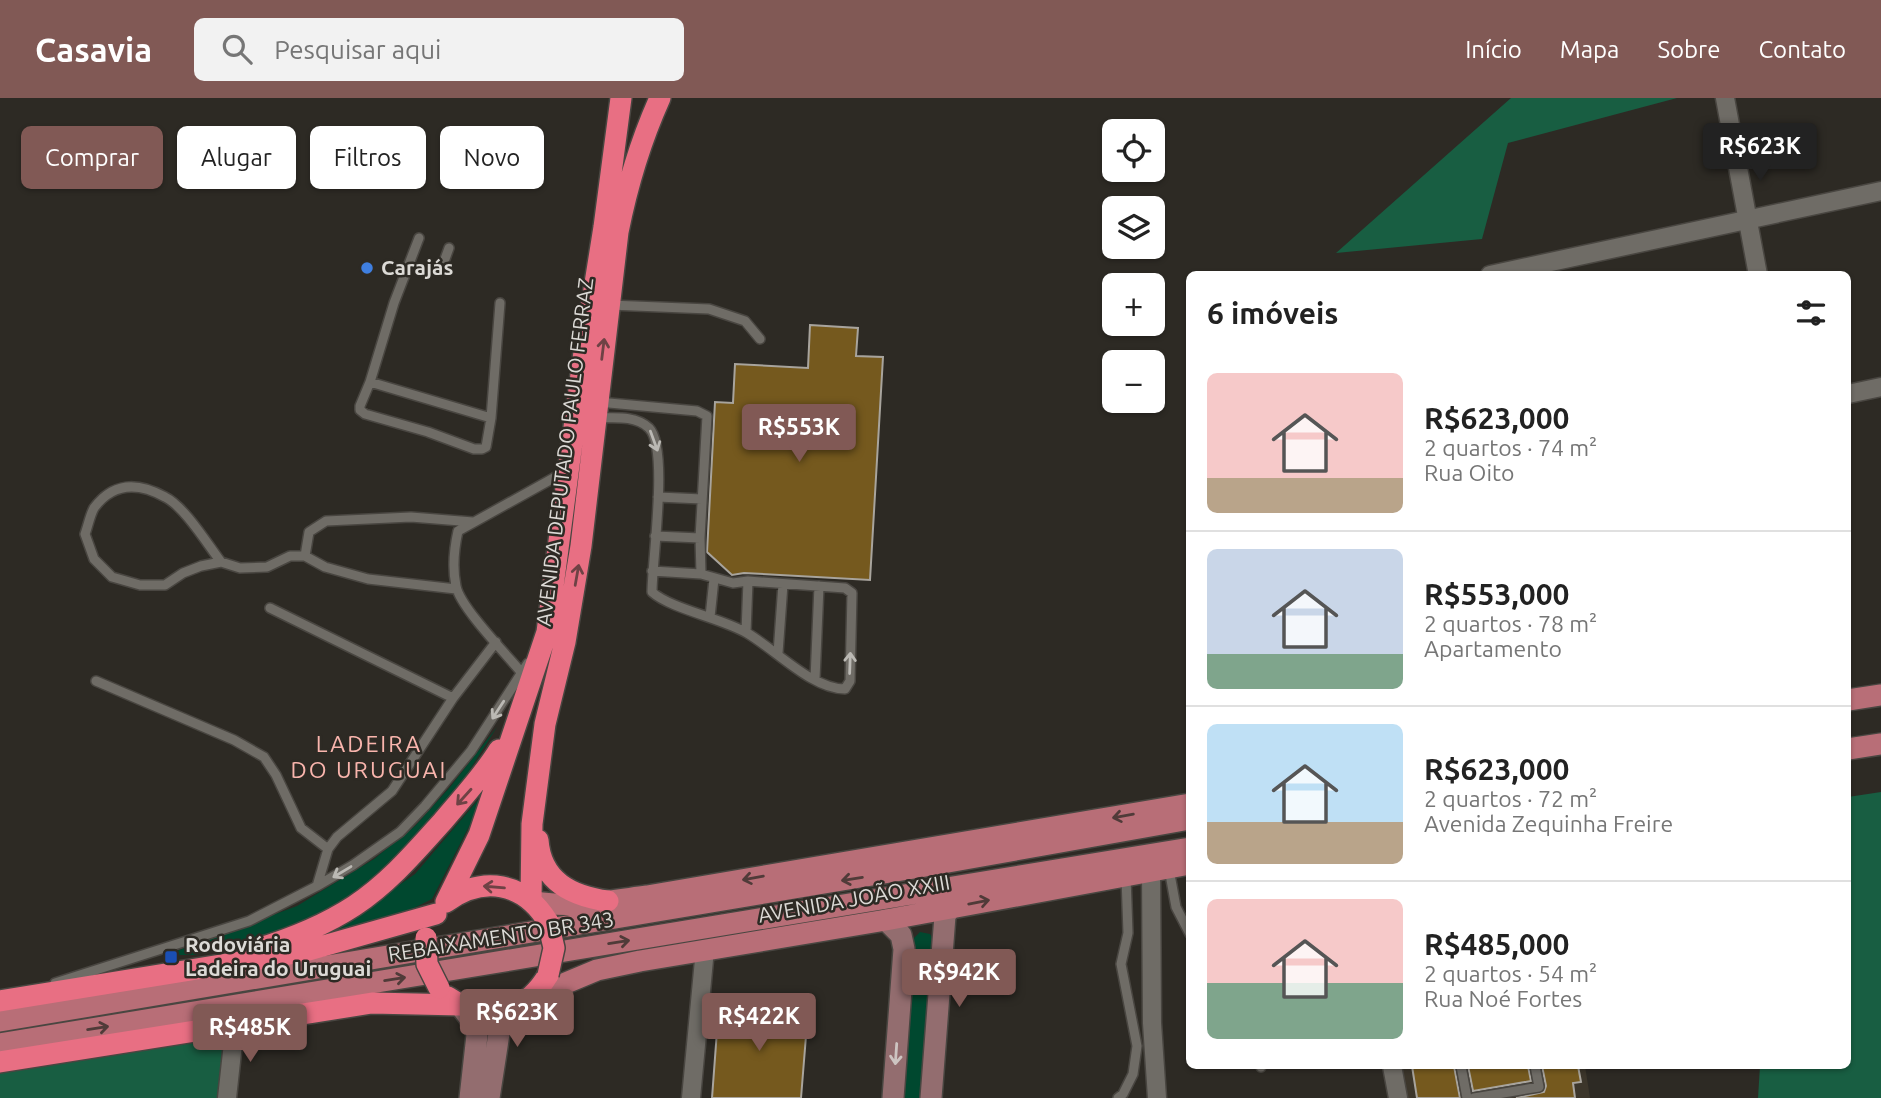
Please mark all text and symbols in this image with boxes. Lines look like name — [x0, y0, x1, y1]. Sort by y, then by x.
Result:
search box — [194, 18, 684, 81]
icon: search — [218, 30, 256, 68]
text: Casavia — [35, 31, 152, 68]
text: Pesquisar aqui — [274, 35, 441, 64]
text: Início — [1465, 36, 1522, 63]
text: Mapa — [1560, 36, 1619, 63]
text: Sobre — [1657, 36, 1720, 63]
text: Contato — [1758, 36, 1846, 63]
map controls — [1102, 119, 1165, 413]
button: locate — [1102, 119, 1165, 182]
pin: R$623K — [1703, 123, 1817, 183]
chip: Comprar — [21, 126, 163, 189]
chip: Alugar — [177, 126, 296, 189]
chip: Filtros — [310, 126, 426, 189]
chip: Novo — [440, 126, 544, 189]
text: R$623K — [1719, 133, 1801, 158]
button: layers — [1102, 196, 1165, 259]
place label: Carajás — [381, 255, 453, 279]
marker: Carajás — [359, 260, 375, 276]
button: + — [1102, 273, 1165, 336]
street label: AVENIDA DEPUTADO PAULO FERRAZ — [531, 276, 597, 628]
icon: filters — [1792, 294, 1830, 332]
text: 6 imóveis — [1207, 296, 1338, 330]
one-way arrow — [596, 338, 609, 361]
button: − — [1102, 350, 1165, 413]
icon: home — [1263, 401, 1347, 485]
text: R$623,000 — [1424, 401, 1570, 435]
pin: R$553K — [742, 404, 856, 464]
text: R$553K — [758, 414, 840, 439]
one-way arrow — [649, 430, 661, 451]
text: 2 quartos · 74 m² — [1424, 435, 1597, 460]
text: Rua Oito — [1424, 460, 1514, 485]
one-way arrow — [570, 564, 584, 586]
icon: home — [1263, 577, 1347, 661]
text: R$553,000 — [1424, 577, 1570, 611]
text: 2 quartos · 78 m² — [1424, 611, 1597, 636]
text: Apartamento — [1424, 636, 1562, 661]
one-way arrow — [844, 651, 857, 674]
one-way arrow — [491, 700, 505, 720]
district label: LADEIRA DO URUGUAI — [291, 731, 447, 782]
icon: home — [1263, 752, 1347, 836]
text: R$623,000 — [1424, 752, 1570, 786]
text: 2 quartos · 72 m² — [1424, 786, 1597, 811]
one-way arrow — [456, 788, 472, 806]
one-way arrow — [1112, 810, 1135, 823]
text: Avenida Zequinha Freire — [1424, 811, 1673, 836]
one-way arrow — [332, 865, 352, 879]
street label: AVENIDA JOÃO XXIII — [756, 869, 952, 927]
one-way arrow — [743, 872, 765, 885]
one-way arrow — [841, 873, 864, 886]
one-way arrow — [483, 880, 506, 893]
one-way arrow — [967, 895, 990, 909]
street label: REBAIXAMENTO BR 343 — [386, 906, 616, 966]
icon: home — [1263, 927, 1347, 1011]
text: R$485,000 — [1424, 927, 1570, 961]
place label: Rodoviária Ladeira do Uruguai — [185, 932, 371, 980]
one-way arrow — [608, 935, 630, 948]
marker: Rodoviária Ladeira do Uruguai — [163, 949, 179, 965]
pin: R$942K — [902, 950, 1016, 1009]
text: R$942K — [918, 959, 1000, 984]
text: 2 quartos · 54 m² — [1424, 961, 1597, 986]
one-way arrow — [383, 972, 406, 985]
text: Rua Noé Fortes — [1424, 986, 1582, 1011]
pin: R$623K — [460, 990, 574, 1049]
pin: R$422K — [702, 993, 816, 1053]
text: R$623K — [476, 999, 558, 1024]
text: R$422K — [718, 1003, 800, 1028]
pin: R$485K — [193, 1004, 307, 1064]
text: R$485K — [209, 1014, 291, 1039]
one-way arrow — [86, 1021, 109, 1034]
one-way arrow — [889, 1043, 902, 1065]

